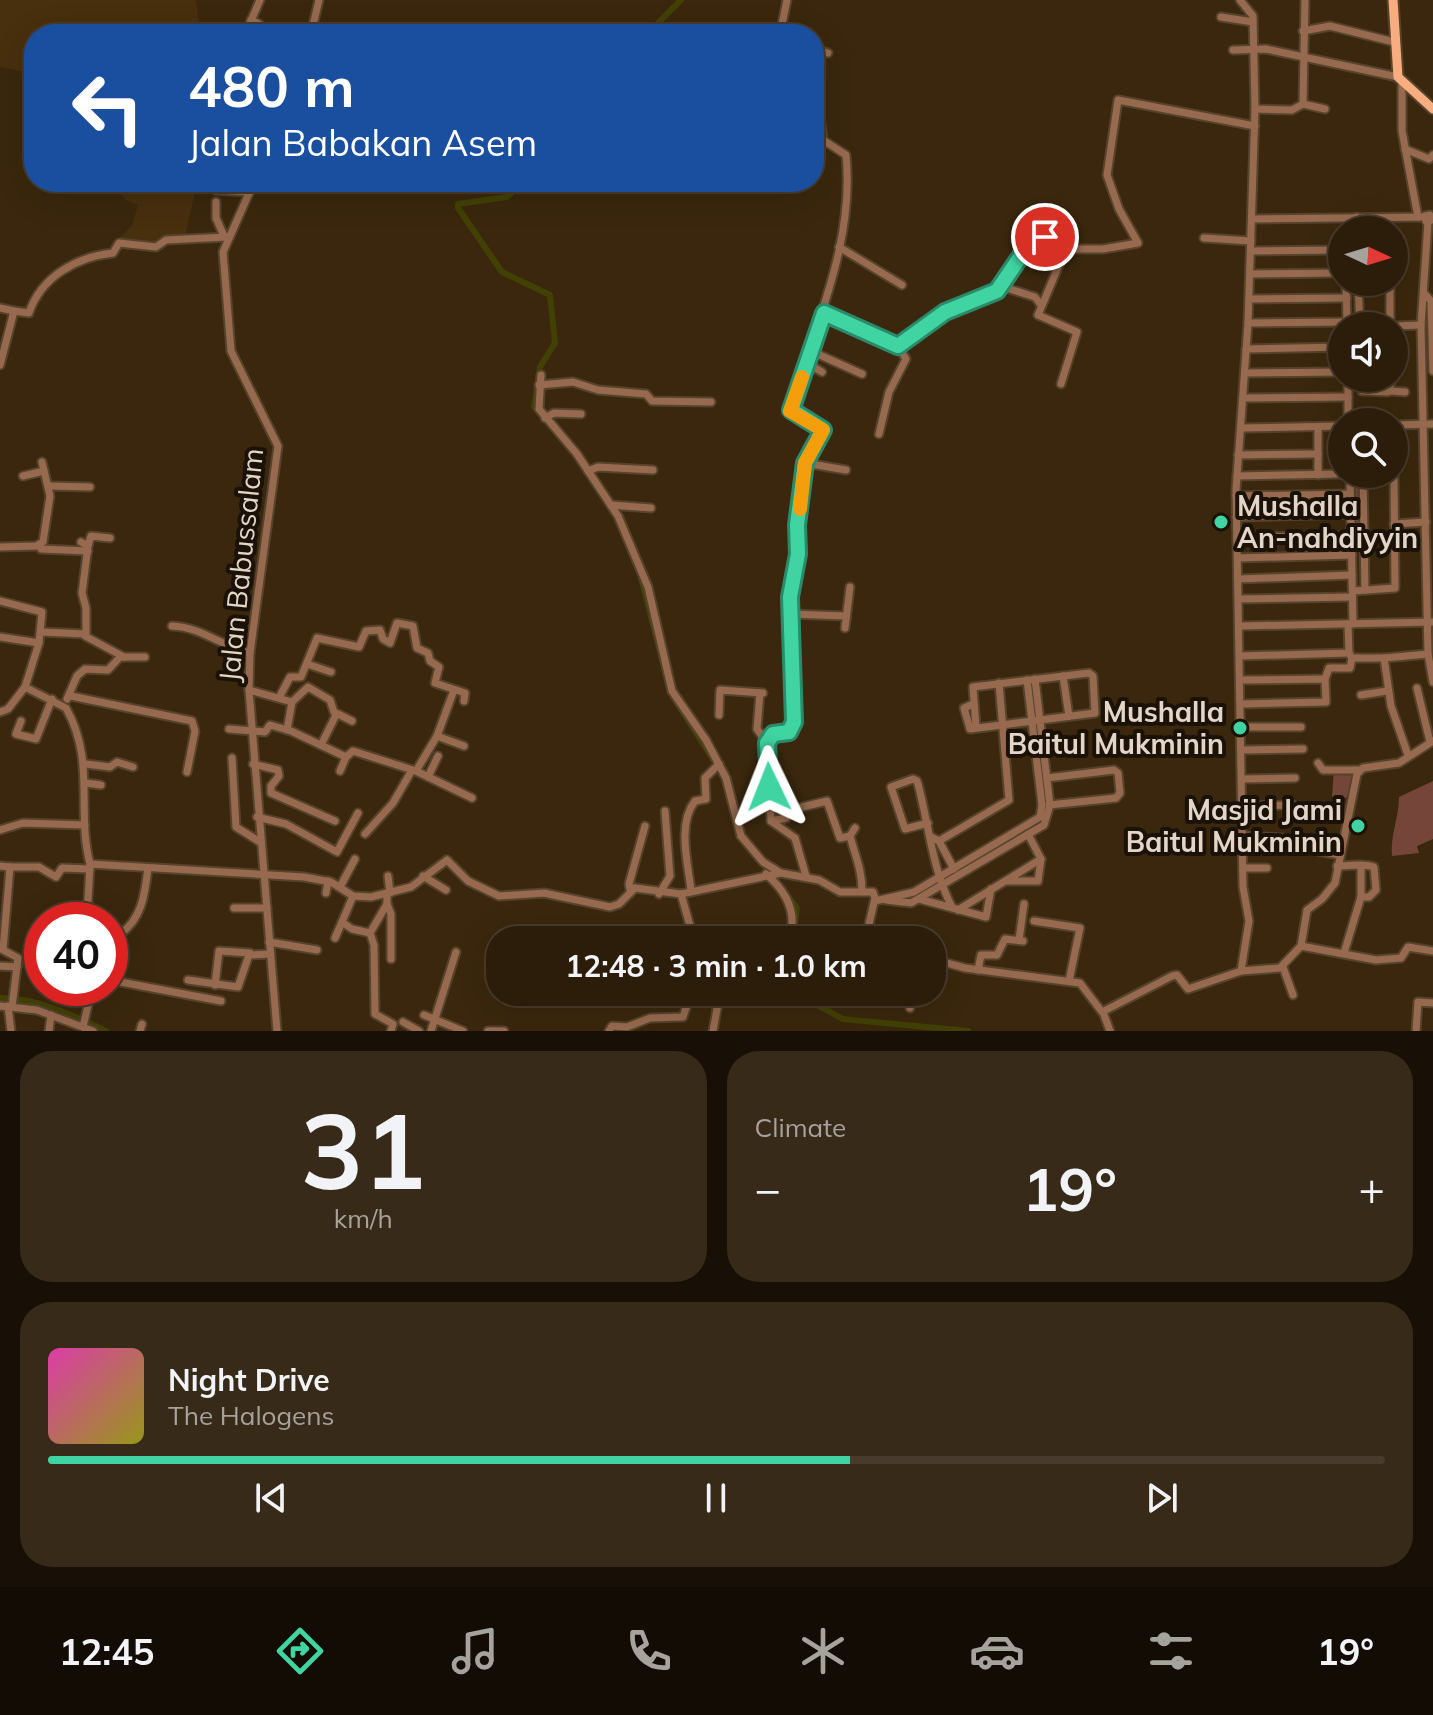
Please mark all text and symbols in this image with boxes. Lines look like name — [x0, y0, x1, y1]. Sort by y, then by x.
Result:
text: 480 m — [188, 51, 355, 121]
icon: left — [56, 56, 160, 160]
text: Jalan Babakan Asem — [188, 120, 537, 165]
pin — [1011, 203, 1079, 271]
icon: arrive — [1023, 215, 1067, 259]
north arrow — [1328, 216, 1408, 296]
map controls — [1328, 216, 1408, 488]
button: sound — [1328, 312, 1408, 392]
button: search — [1328, 408, 1408, 488]
street label: Jalan Babussalam — [211, 446, 270, 683]
place label: Mushalla An-nahdiyyin — [1237, 488, 1418, 555]
marker: Mushalla An-nahdiyyin — [1212, 513, 1230, 531]
place label: Mushalla Baitul Mukminin — [1008, 694, 1224, 761]
marker: Mushalla Baitul Mukminin — [1231, 719, 1249, 737]
position arrow — [727, 745, 811, 829]
place label: Masjid Jami Baitul Mukminin — [1126, 792, 1342, 859]
marker: Masjid Jami Baitul Mukminin — [1349, 817, 1367, 835]
speed limit sign: 40 — [24, 902, 128, 1006]
text: 12:48 · 3 min · 1.0 km — [565, 947, 867, 985]
text: 31 — [301, 1084, 426, 1215]
text: Climate — [755, 1111, 846, 1144]
text: 19° — [1022, 1151, 1117, 1226]
text: − — [755, 1161, 781, 1216]
text: + — [1359, 1161, 1385, 1216]
text: km/h — [334, 1202, 393, 1235]
text: Night Drive — [168, 1361, 330, 1399]
text: The Halogens — [168, 1399, 334, 1432]
icon: previous — [249, 1476, 293, 1520]
icon: pause — [694, 1476, 738, 1520]
icon: next — [1140, 1476, 1184, 1520]
icon: directions — [272, 1623, 328, 1679]
icon: music — [447, 1623, 503, 1679]
icon: phone — [621, 1623, 677, 1679]
icon: climate — [795, 1623, 851, 1679]
icon: car — [969, 1623, 1025, 1679]
icon: filters — [1143, 1623, 1199, 1679]
text: 12:45 — [59, 1629, 154, 1674]
text: 19° — [1317, 1629, 1374, 1674]

